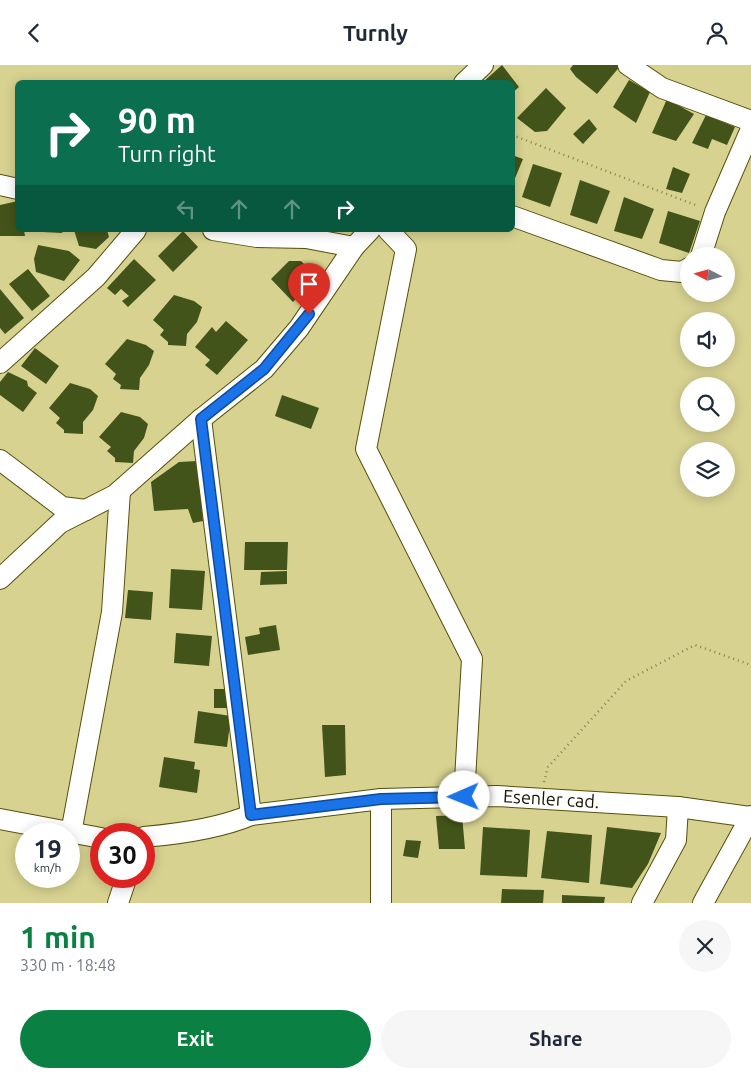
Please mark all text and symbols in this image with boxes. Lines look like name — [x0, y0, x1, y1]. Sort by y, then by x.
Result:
icon: back — [20, 19, 48, 47]
icon: person — [703, 19, 731, 47]
text: Turnly — [343, 20, 408, 45]
icon: right — [35, 100, 100, 165]
text: 90 m — [118, 100, 196, 140]
text: Turn right — [118, 141, 216, 166]
icon: left — [172, 195, 200, 223]
icon: ahead — [225, 195, 253, 223]
icon: ahead — [278, 195, 306, 223]
icon: right — [331, 195, 359, 223]
north arrow — [680, 247, 735, 303]
map controls — [680, 247, 735, 497]
pin — [288, 263, 330, 314]
icon: arrive — [295, 270, 323, 298]
button: sound — [680, 312, 735, 367]
button: search — [680, 377, 735, 432]
button: layers — [680, 442, 735, 497]
position arrow — [437, 770, 489, 822]
street label: Esenler cad. — [503, 785, 600, 811]
speed limit sign: 30 — [90, 823, 155, 888]
text: 19 — [33, 835, 62, 863]
text: km/h — [34, 861, 61, 874]
text: 1 min — [20, 920, 96, 954]
button: close — [679, 920, 731, 972]
text: 330 m · 18:48 — [20, 956, 116, 974]
button: Exit — [20, 1010, 371, 1068]
button: Share — [381, 1010, 731, 1068]

